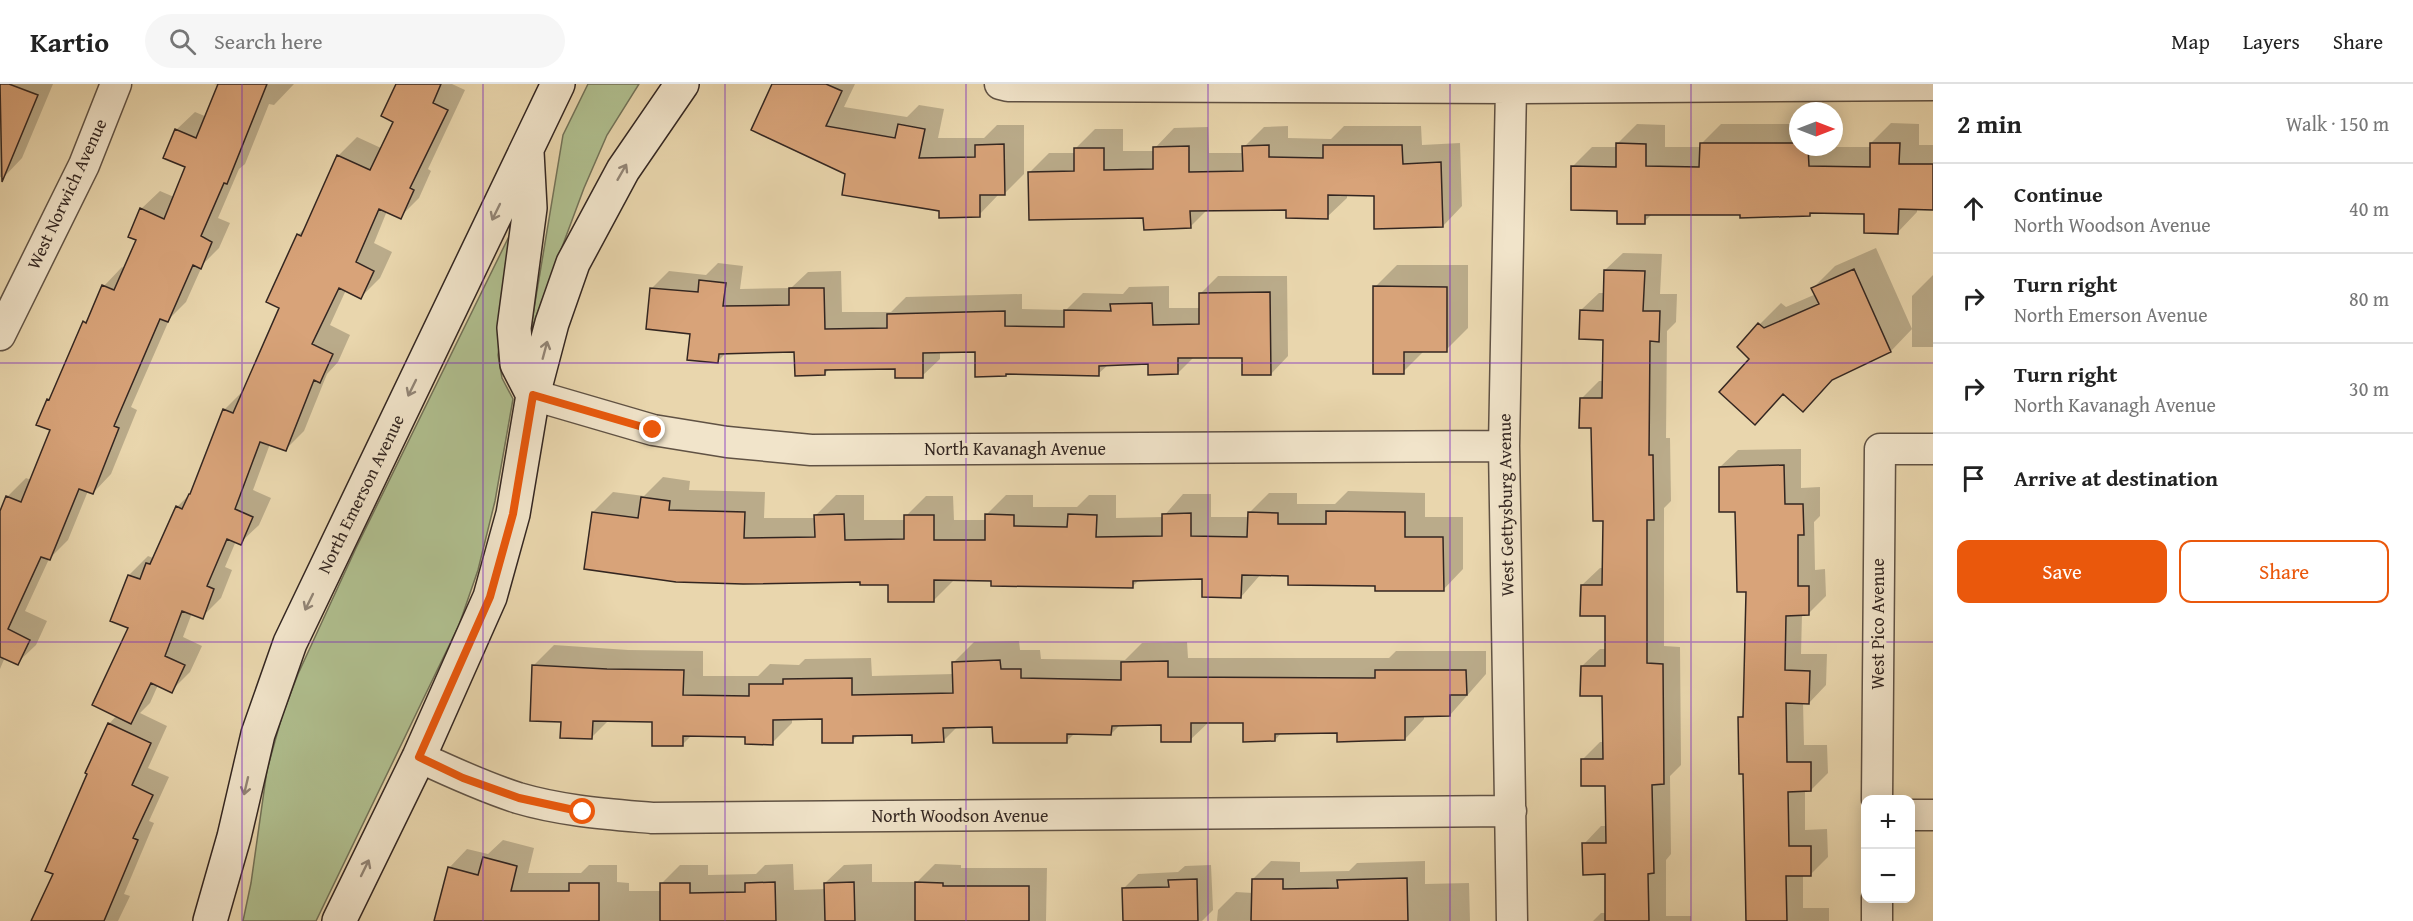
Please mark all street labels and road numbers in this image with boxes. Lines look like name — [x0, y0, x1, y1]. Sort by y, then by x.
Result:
street label: West Norwich Avenue — [20, 114, 113, 274]
street label: North Emerson Avenue — [310, 410, 411, 578]
street label: West Gettysburg Avenue — [1490, 413, 1521, 597]
street label: North Kavanagh Avenue — [924, 435, 1106, 462]
street label: West Pico Avenue — [1864, 558, 1891, 690]
street label: North Woodson Avenue — [871, 802, 1049, 829]

